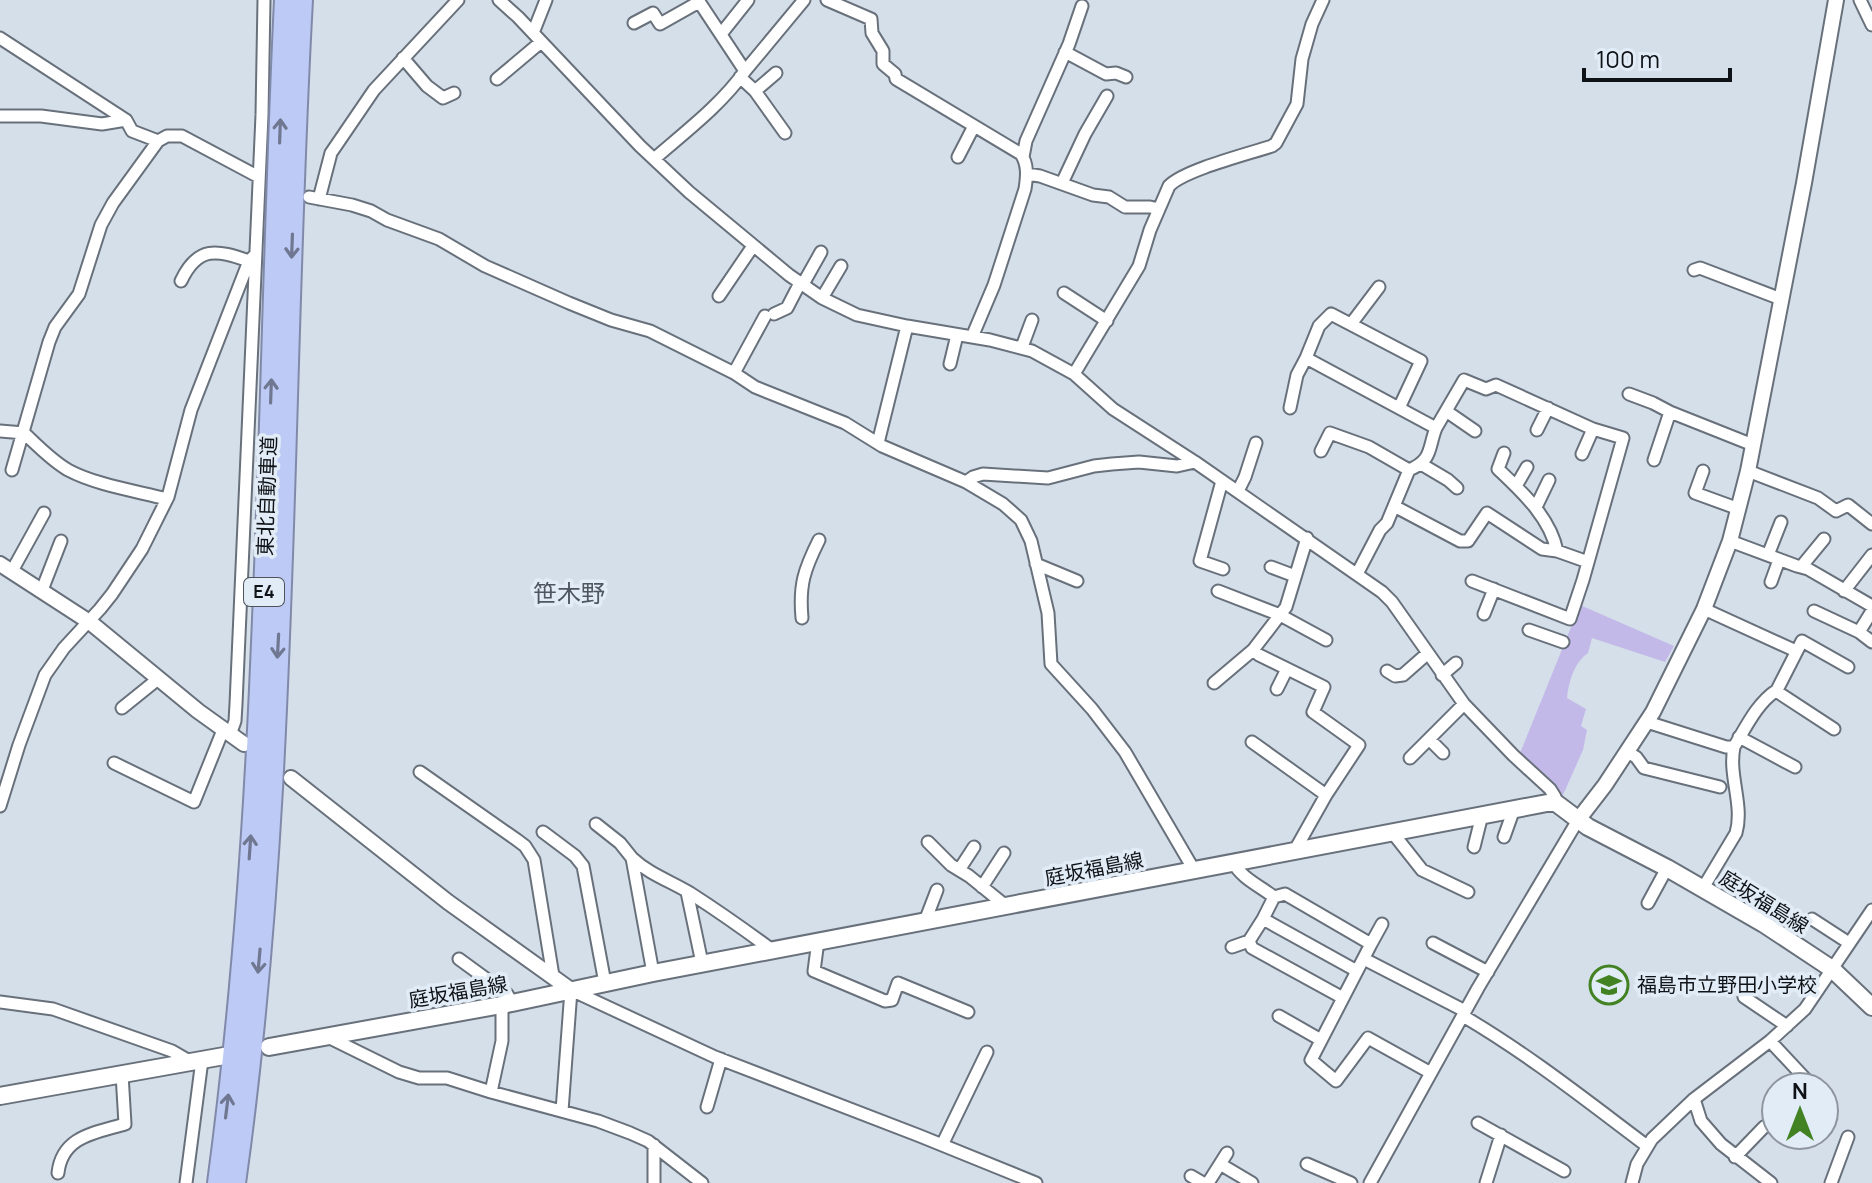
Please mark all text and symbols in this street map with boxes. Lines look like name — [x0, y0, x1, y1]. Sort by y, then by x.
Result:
scale bar — [1584, 32, 1730, 82]
text: 100 m — [1596, 42, 1660, 75]
one-way arrow — [272, 118, 287, 145]
one-way arrow — [285, 232, 300, 259]
one-way arrow — [263, 378, 279, 405]
street label: 東北自動車道 — [251, 436, 282, 556]
district label: 笹木野 — [533, 576, 605, 609]
road number: E4 — [244, 578, 284, 606]
one-way arrow — [270, 632, 285, 659]
one-way arrow — [243, 834, 258, 861]
street label: 庭坂福島線 — [1042, 846, 1146, 891]
street label: 庭坂福島線 — [1715, 864, 1814, 940]
one-way arrow — [251, 947, 266, 974]
school or university icon: 福島市立野田小学校 — [1588, 964, 1630, 1006]
street label: 庭坂福島線 — [406, 970, 509, 1013]
place label: 福島市立野田小学校 — [1637, 971, 1817, 998]
north arrow — [1760, 1071, 1840, 1151]
text: N — [1792, 1076, 1808, 1106]
one-way arrow — [220, 1093, 235, 1119]

